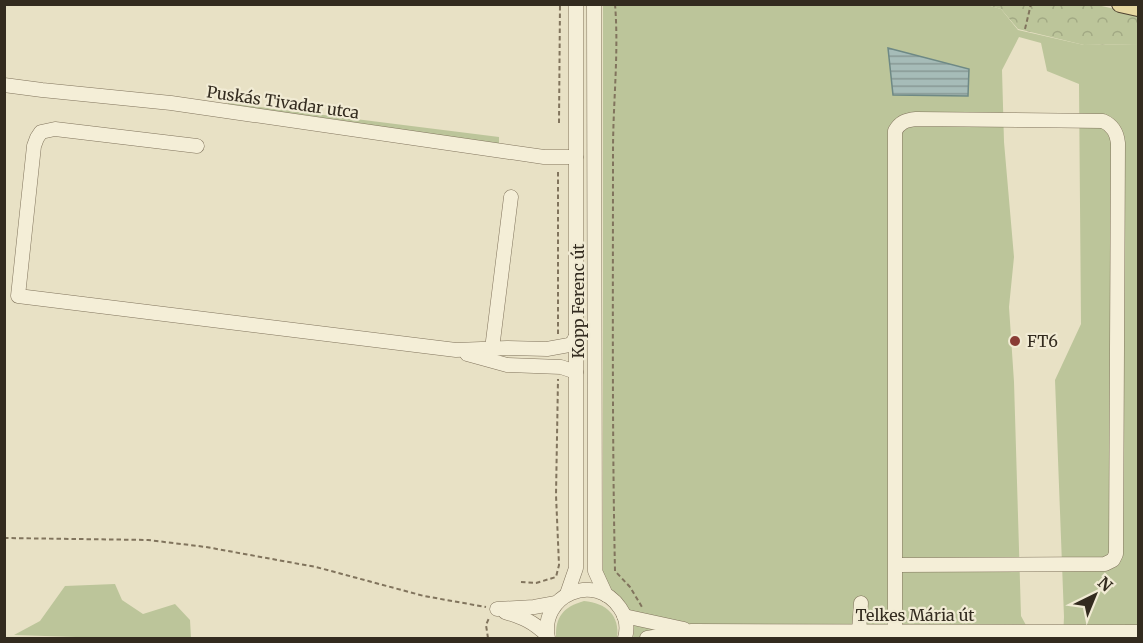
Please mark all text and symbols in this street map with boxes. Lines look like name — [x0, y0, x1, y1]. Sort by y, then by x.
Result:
street label: Puskás Tivadar utca — [205, 81, 361, 123]
street label: Kopp Ferenc út — [568, 243, 588, 359]
place label: FT6 — [1027, 331, 1058, 351]
marker: FT6 — [1008, 334, 1022, 348]
north arrow — [1065, 565, 1125, 625]
text: N — [1094, 572, 1117, 596]
street label: Telkes Mária út — [855, 605, 975, 625]

